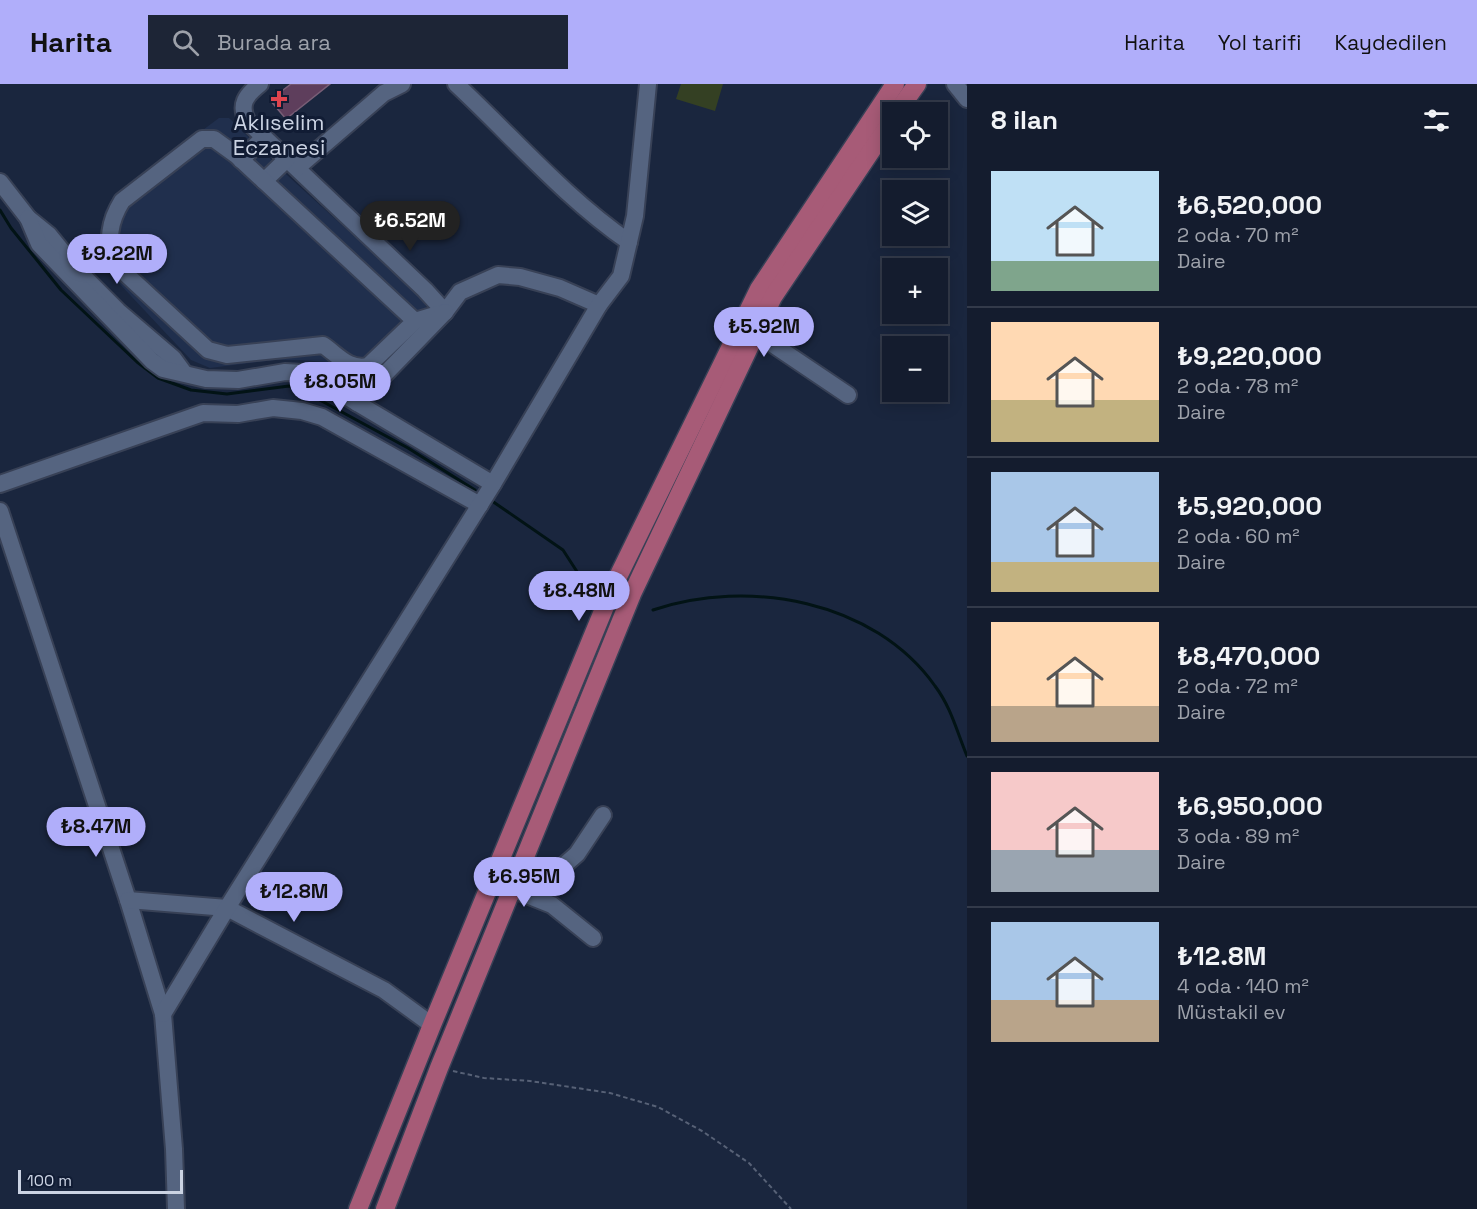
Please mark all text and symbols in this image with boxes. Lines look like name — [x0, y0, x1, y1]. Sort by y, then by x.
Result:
search box — [148, 15, 568, 69]
text: Harita — [30, 24, 112, 60]
icon: search — [169, 26, 202, 59]
text: Burada ara — [217, 28, 331, 56]
text: Harita — [1124, 29, 1185, 56]
text: Yol tarifi — [1218, 29, 1301, 56]
text: Kaydedilen — [1334, 29, 1447, 56]
marker: Aklıselim Eczanesi — [272, 92, 286, 106]
map controls — [882, 102, 948, 402]
button: locate — [882, 102, 948, 168]
text: 8 ilan — [991, 103, 1058, 137]
icon: filters — [1420, 104, 1453, 137]
place label: Aklıselim Eczanesi — [233, 108, 325, 161]
button: layers — [882, 180, 948, 246]
text: ₺6,520,000 — [1177, 188, 1322, 222]
icon: home — [1039, 195, 1111, 267]
pin: ₺6.52M — [361, 201, 459, 252]
text: ₺6.52M — [374, 207, 446, 233]
text: 2 oda · 70 m² — [1177, 222, 1299, 248]
pin: ₺9.22M — [68, 234, 166, 285]
text: ₺9.22M — [81, 240, 153, 266]
text: Daire — [1177, 248, 1226, 274]
button: + — [882, 258, 948, 324]
pin: ₺5.92M — [715, 307, 813, 358]
text: ₺5.92M — [728, 313, 800, 339]
button: − — [882, 336, 948, 402]
text: ₺9,220,000 — [1177, 339, 1322, 373]
icon: home — [1039, 346, 1111, 418]
pin: ₺8.05M — [291, 362, 389, 413]
text: ₺8.05M — [304, 368, 376, 394]
text: 2 oda · 78 m² — [1177, 373, 1298, 399]
text: Daire — [1177, 399, 1226, 425]
text: ₺5,920,000 — [1177, 489, 1322, 523]
icon: home — [1039, 496, 1111, 568]
text: 2 oda · 60 m² — [1177, 523, 1300, 549]
text: Daire — [1177, 549, 1226, 575]
pin: ₺8.48M — [530, 571, 628, 622]
text: ₺8.48M — [543, 577, 615, 603]
text: ₺8,470,000 — [1177, 639, 1320, 673]
icon: home — [1039, 646, 1111, 718]
text: 2 oda · 72 m² — [1177, 673, 1298, 699]
text: Daire — [1177, 699, 1226, 725]
text: ₺6,950,000 — [1177, 789, 1323, 823]
icon: home — [1039, 796, 1111, 868]
pin: ₺8.47M — [47, 807, 145, 858]
text: ₺8.47M — [61, 813, 131, 839]
text: 3 oda · 89 m² — [1177, 823, 1299, 849]
text: Daire — [1177, 849, 1226, 875]
pin: ₺6.95M — [475, 857, 573, 908]
text: ₺6.95M — [488, 863, 560, 889]
pin: ₺12.8M — [245, 872, 343, 923]
text: ₺12.8M — [260, 878, 328, 904]
text: ₺12.8M — [1177, 939, 1267, 973]
icon: home — [1039, 946, 1111, 1018]
text: 4 oda · 140 m² — [1177, 973, 1309, 999]
text: Müstakil ev — [1177, 999, 1285, 1025]
scale bar — [18, 1167, 183, 1194]
text: 100 m — [27, 1170, 72, 1191]

